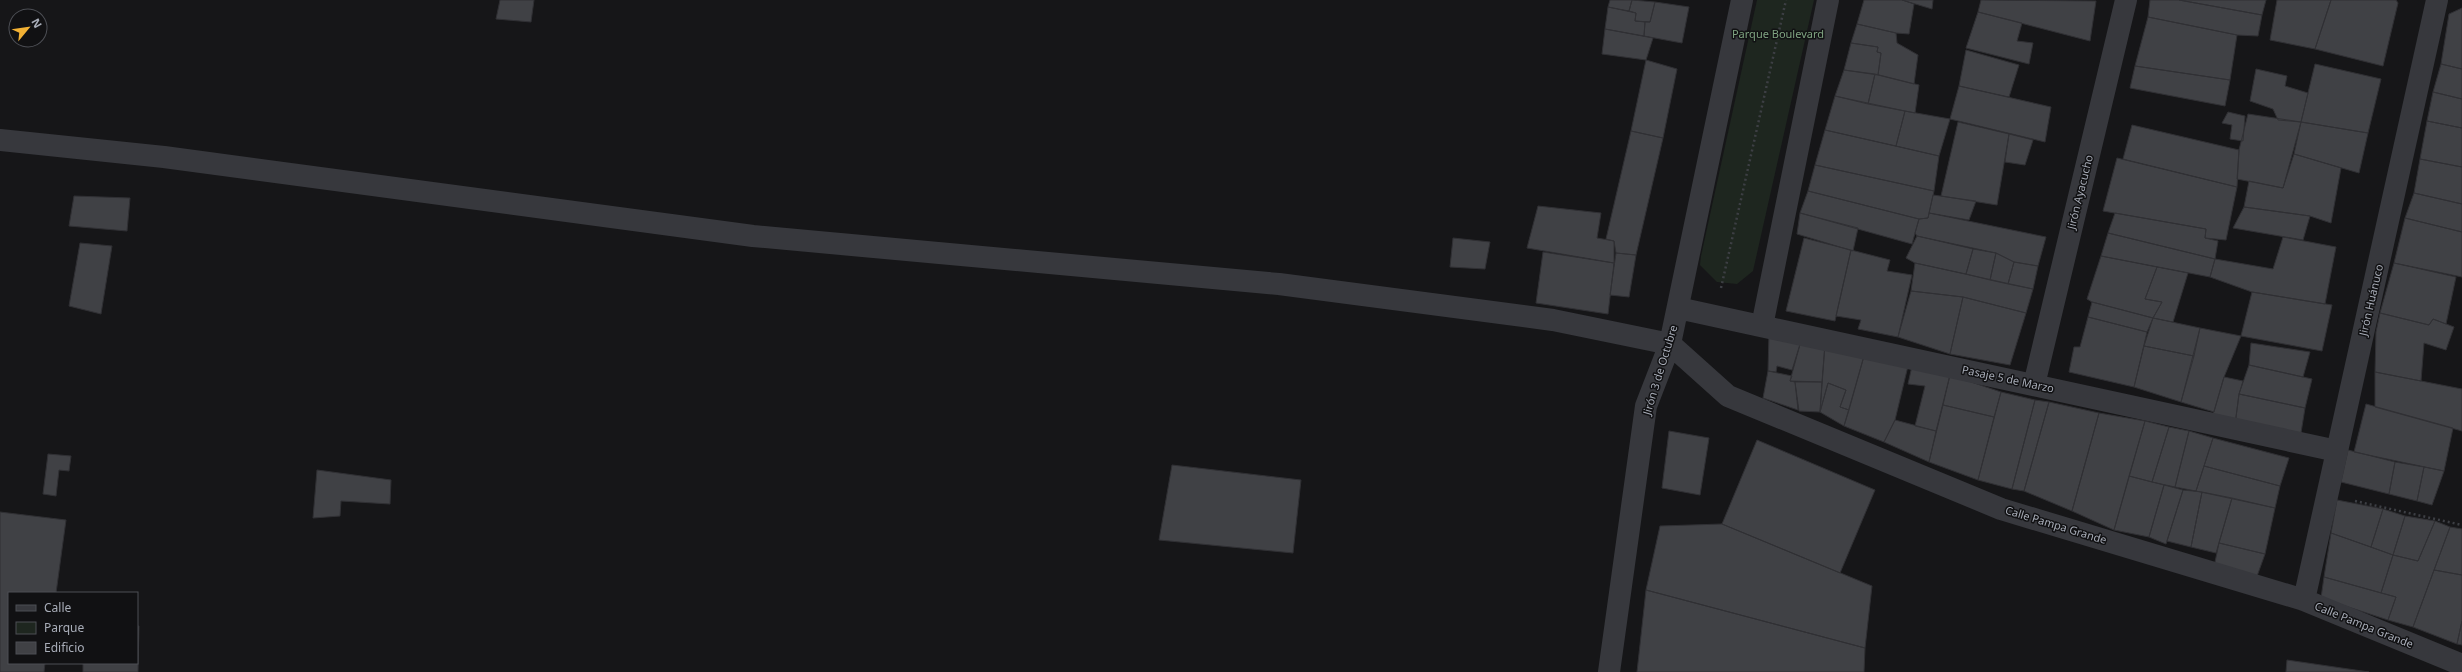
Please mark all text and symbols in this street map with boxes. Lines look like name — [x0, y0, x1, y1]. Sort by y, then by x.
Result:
north arrow — [8, 8, 48, 48]
text: N — [28, 15, 46, 30]
park label: Parque Boulevard — [1732, 26, 1824, 41]
street label: Jirón Ayacucho — [2063, 153, 2096, 232]
street label: Jirón Huánuco — [2355, 262, 2386, 338]
street label: Jirón 3 de Octubre — [1638, 323, 1680, 418]
street label: Pasaje 5 de Marzo — [1961, 361, 2056, 396]
street label: Calle Pampa Grande — [2004, 502, 2109, 547]
legend — [8, 592, 138, 664]
street label: Calle Pampa Grande — [2313, 598, 2416, 651]
text: Calle — [44, 599, 72, 616]
text: Parque — [44, 619, 85, 636]
text: Edificio — [44, 639, 85, 656]

